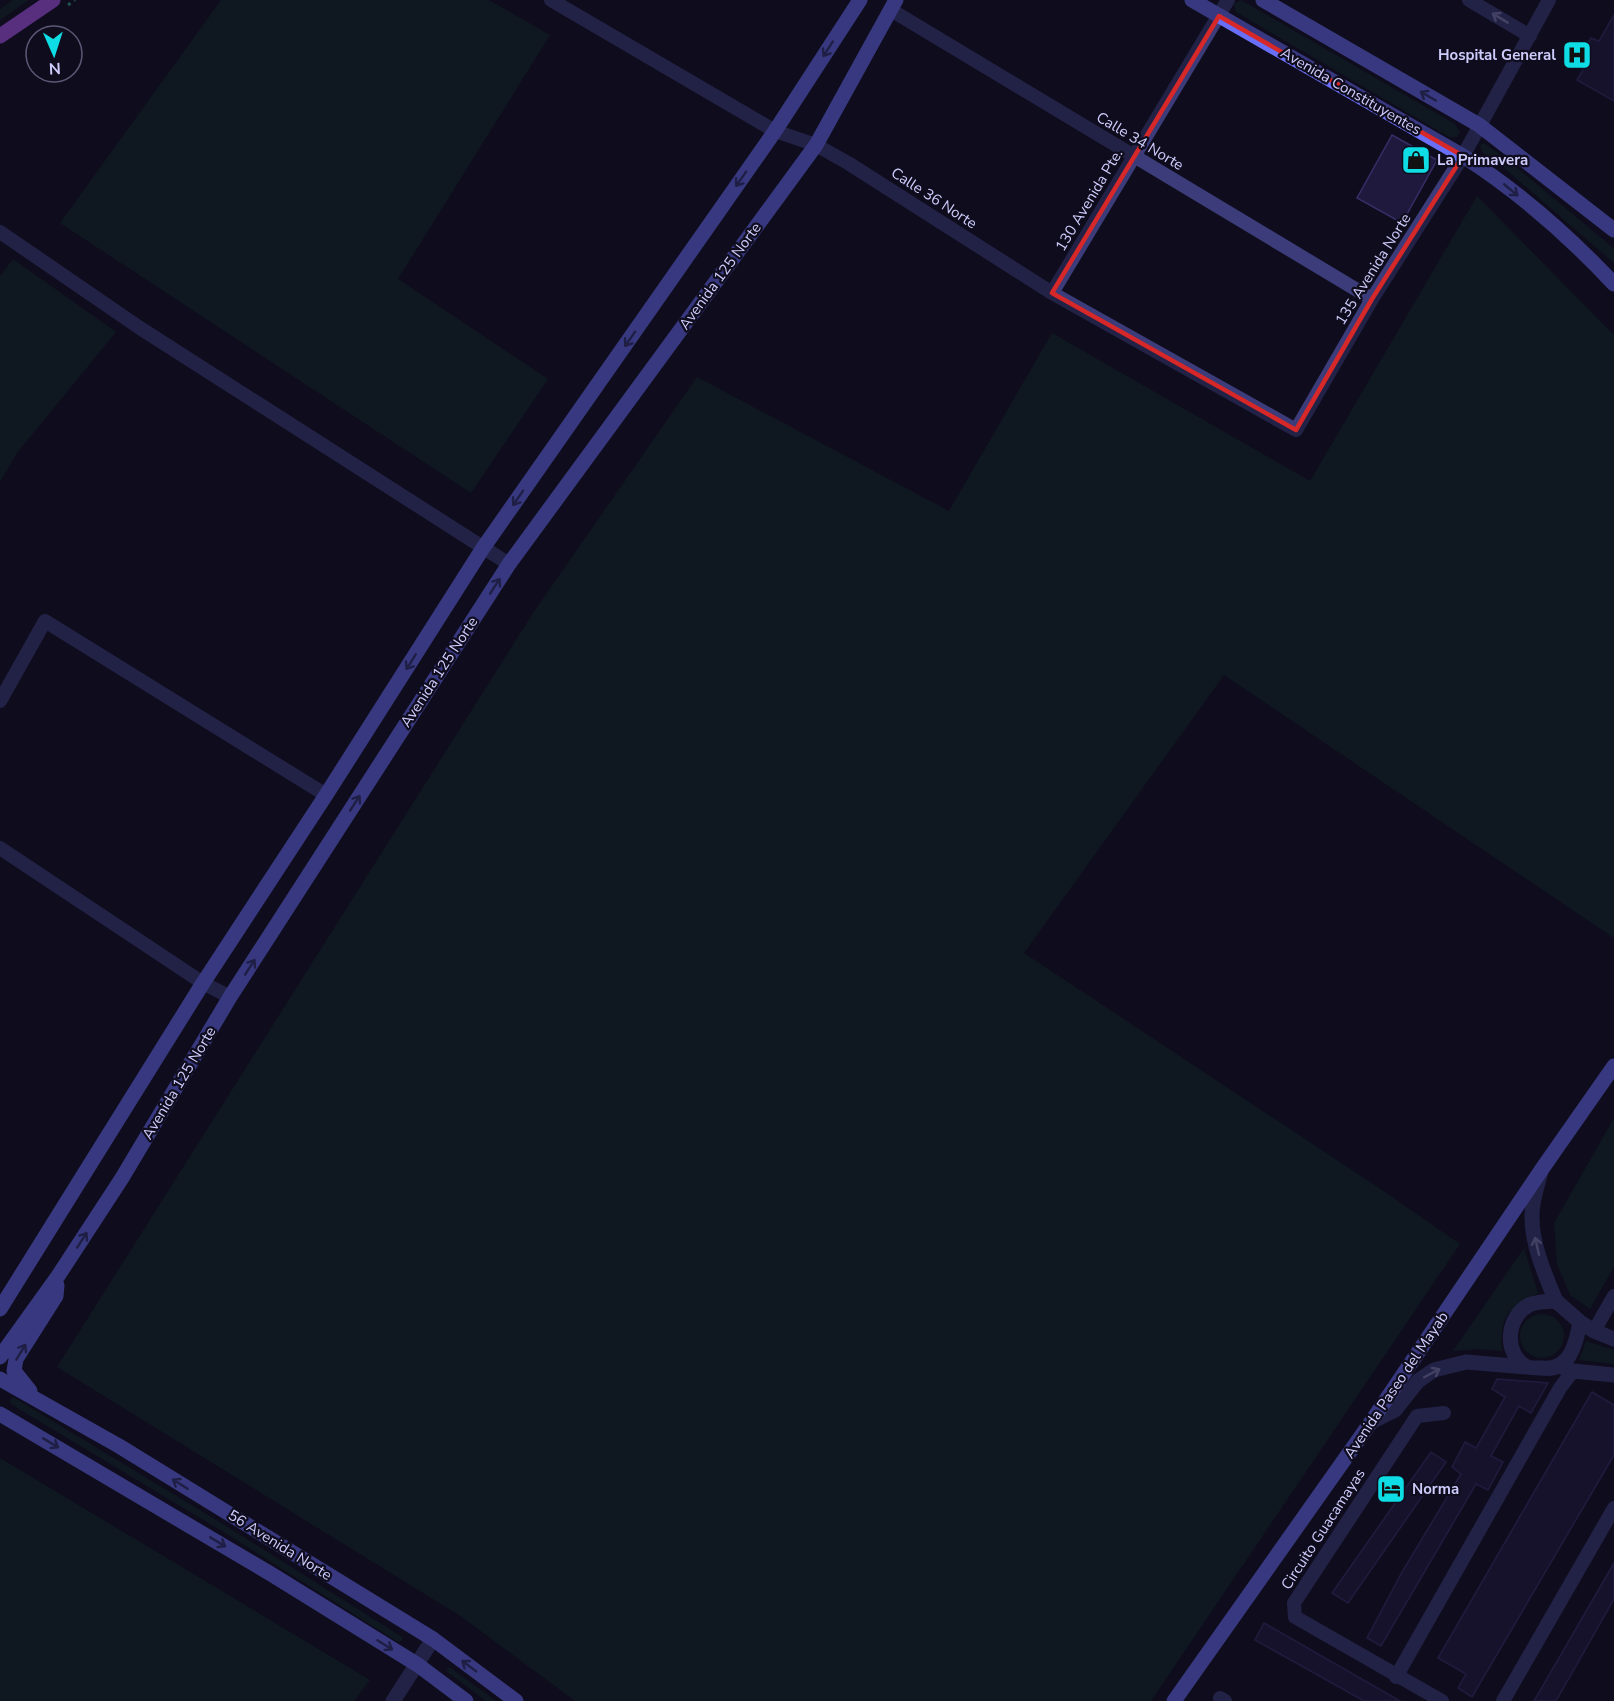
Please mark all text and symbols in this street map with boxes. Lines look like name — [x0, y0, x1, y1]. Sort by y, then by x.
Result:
one-way arrow — [1492, 12, 1509, 24]
north arrow — [24, 24, 84, 84]
hospital icon: Hospital General — [1561, 39, 1593, 71]
one-way arrow — [822, 40, 834, 57]
street label: Avenida Constituyentes — [1277, 43, 1425, 139]
place label: Hospital General — [1438, 45, 1556, 65]
text: N — [48, 57, 61, 79]
one-way arrow — [1420, 90, 1437, 102]
street label: Calle 34 Norte — [1093, 107, 1187, 175]
shop icon: La Primavera — [1400, 144, 1432, 176]
street label: 130 Avenida Pte. — [1051, 145, 1127, 255]
place label: La Primavera — [1437, 150, 1528, 170]
street label: Calle 36 Norte — [887, 163, 981, 233]
one-way arrow — [735, 170, 747, 187]
one-way arrow — [1503, 183, 1519, 196]
street label: 135 Avenida Norte — [1331, 209, 1415, 329]
street label: Avenida 125 Norte — [674, 218, 766, 334]
one-way arrow — [623, 330, 636, 346]
one-way arrow — [512, 490, 524, 506]
one-way arrow — [488, 577, 501, 594]
street label: Avenida 125 Norte — [396, 613, 482, 731]
one-way arrow — [405, 653, 417, 669]
one-way arrow — [349, 794, 362, 811]
one-way arrow — [243, 958, 256, 975]
street label: Avenida 125 Norte — [137, 1023, 221, 1143]
one-way arrow — [76, 1232, 88, 1249]
one-way arrow — [1531, 1237, 1543, 1256]
street label: Avenida Paseo del Mayab — [1339, 1307, 1453, 1462]
one-way arrow — [15, 1344, 27, 1361]
one-way arrow — [1423, 1367, 1440, 1379]
one-way arrow — [42, 1437, 59, 1449]
street label: Circuito Guacamayas — [1276, 1465, 1370, 1593]
hotel icon: Norma — [1375, 1473, 1407, 1505]
one-way arrow — [172, 1477, 189, 1489]
place label: Norma — [1412, 1479, 1459, 1499]
street label: 56 Avenida Norte — [224, 1505, 336, 1585]
one-way arrow — [209, 1537, 226, 1549]
one-way arrow — [376, 1638, 393, 1651]
one-way arrow — [462, 1660, 478, 1672]

